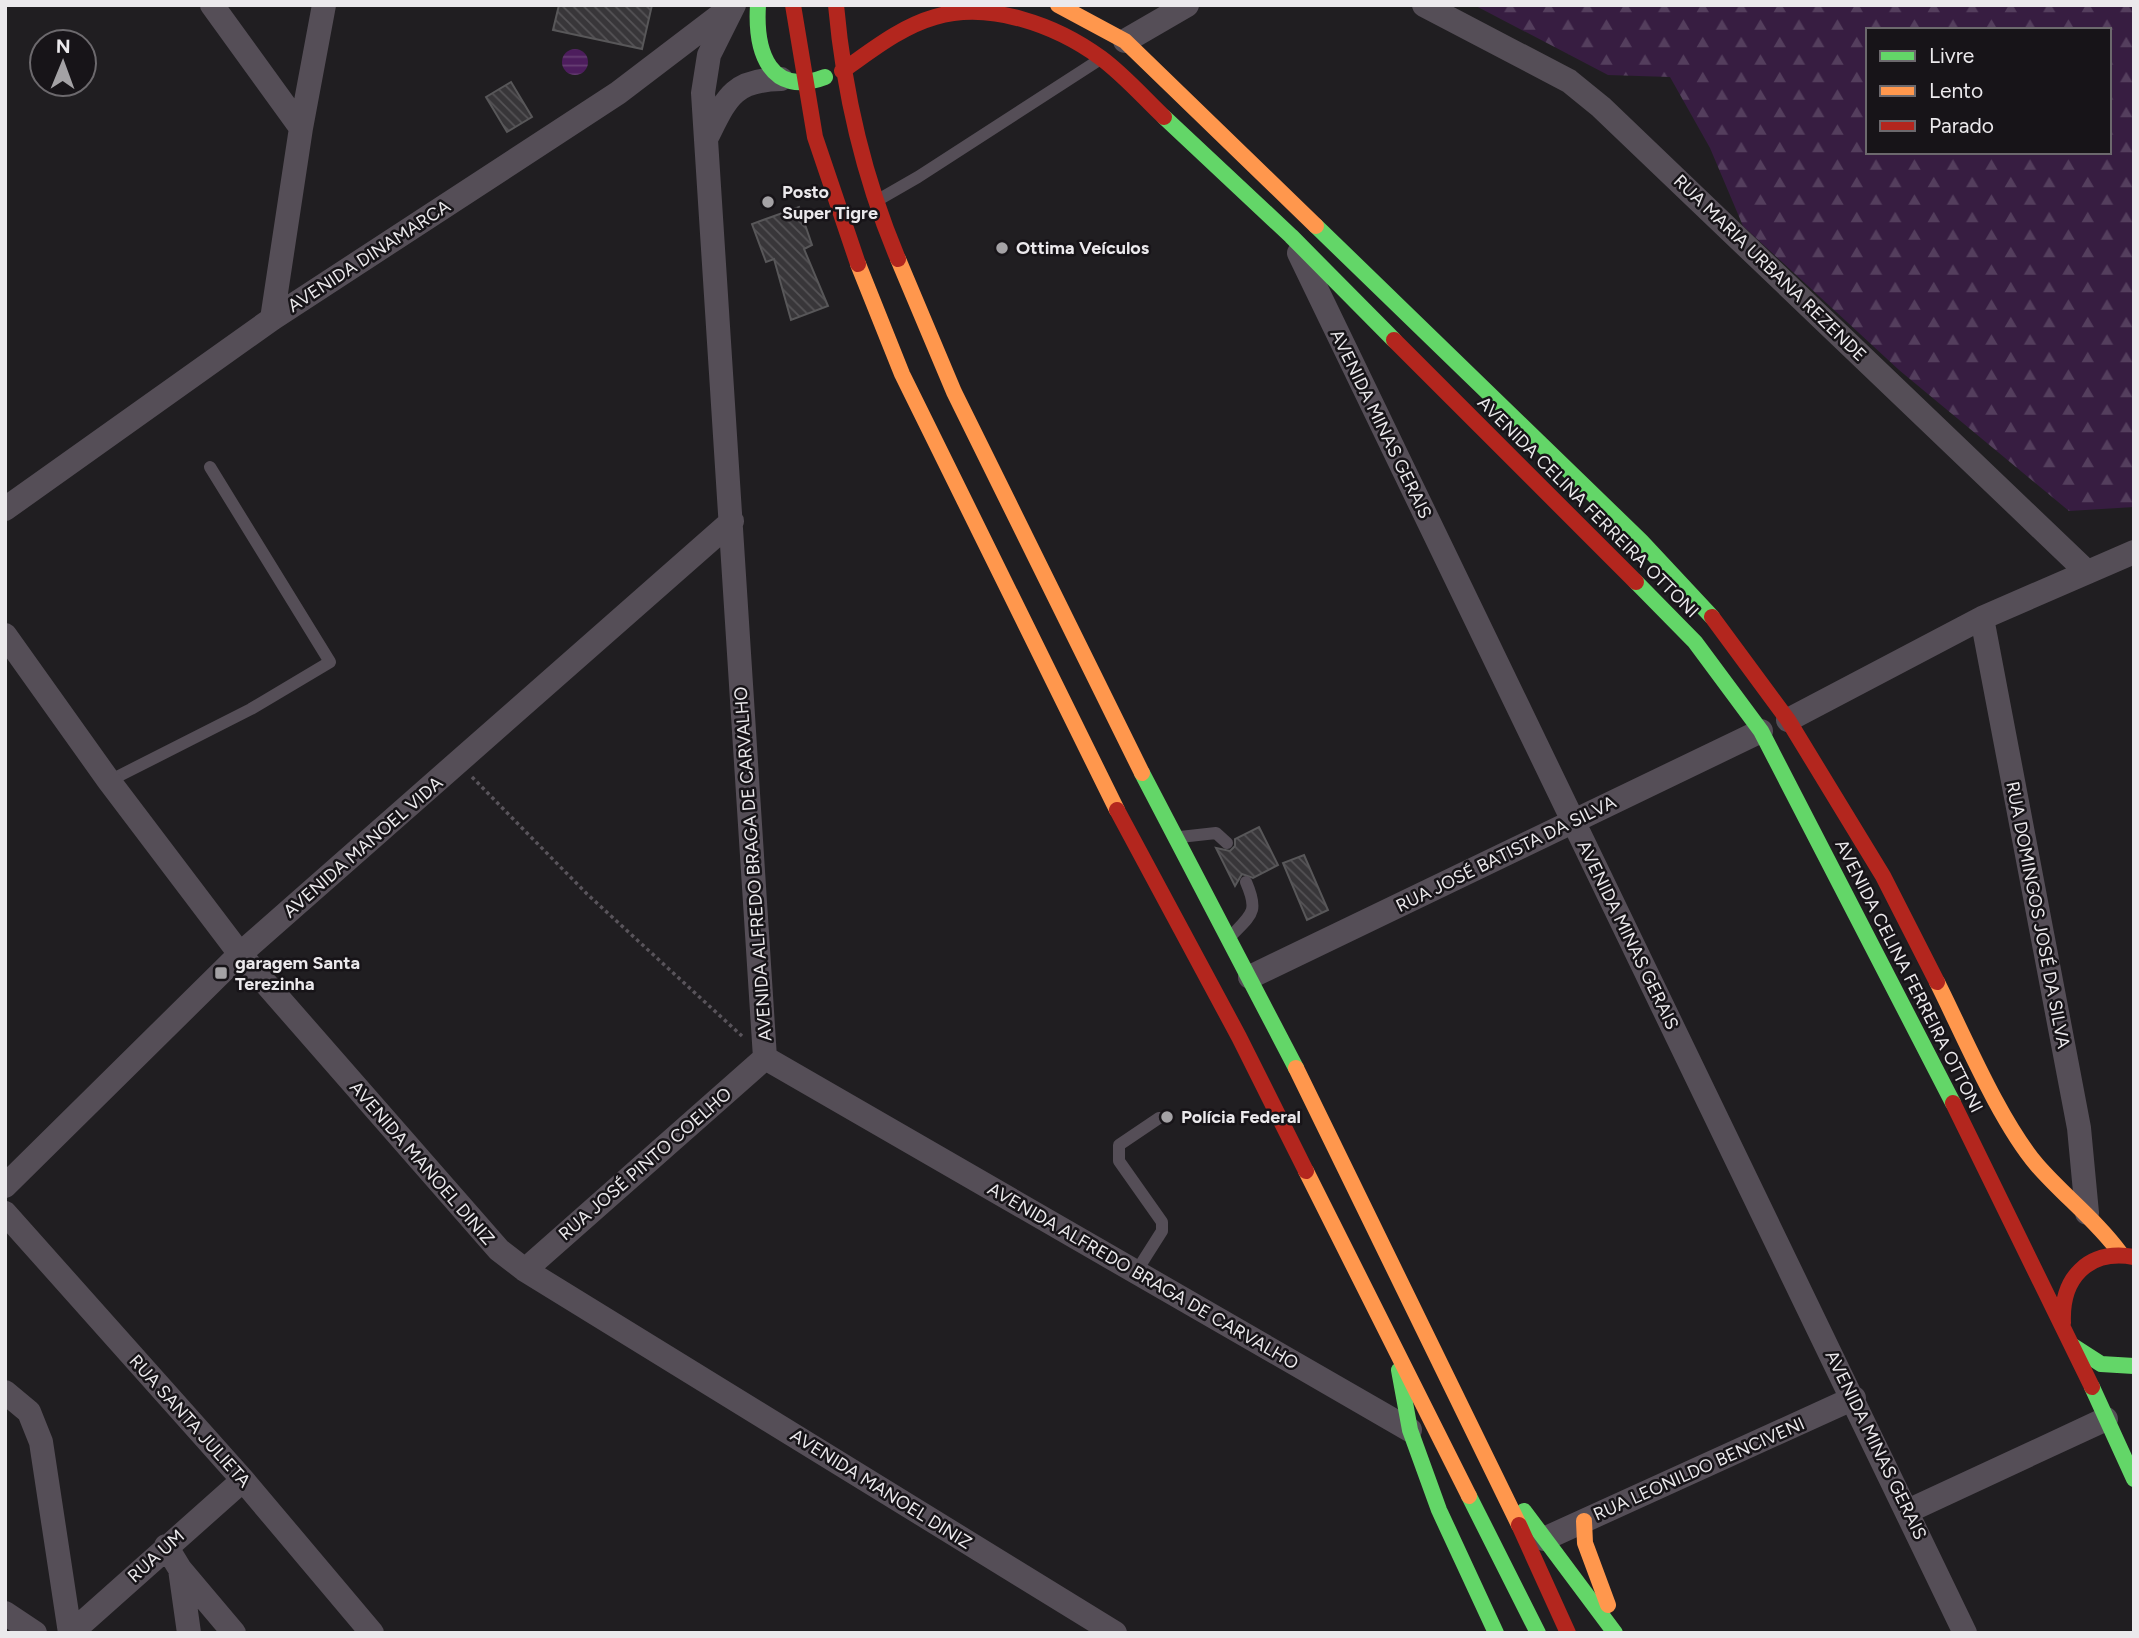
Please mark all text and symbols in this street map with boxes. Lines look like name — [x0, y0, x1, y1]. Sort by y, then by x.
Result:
north arrow — [28, 28, 98, 98]
legend — [1866, 28, 2111, 154]
text: N — [56, 35, 71, 58]
text: Livre — [1929, 43, 1974, 68]
text: Lento — [1929, 78, 1983, 103]
text: Parado — [1929, 113, 1994, 138]
street label: RUA MARIA URBANA REZENDE — [1669, 170, 1871, 366]
place label: Posto Super Tigre — [782, 181, 878, 224]
marker: Posto Super Tigre — [760, 194, 776, 210]
street label: AVENIDA DINAMARCA — [284, 195, 454, 317]
place label: Ottima Veículos — [1016, 237, 1150, 259]
marker: Ottima Veículos — [994, 240, 1010, 256]
street label: AVENIDA MINAS GERAIS — [1326, 326, 1436, 522]
street label: AVENIDA CELINA FERREIRA OTTONI — [1473, 392, 1703, 622]
street label: AVENIDA ALFREDO BRAGA DE CARVALHO — [730, 686, 776, 1042]
street label: AVENIDA MANOEL VIDA — [279, 772, 447, 922]
street label: RUA DOMINGOS JOSÉ DA SILVA — [2001, 780, 2075, 1050]
street label: RUA JOSÉ BATISTA DA SILVA — [1392, 791, 1620, 917]
street label: AVENIDA CELINA FERREIRA OTTONI — [1830, 836, 1988, 1116]
street label: AVENIDA MINAS GERAIS — [1573, 837, 1683, 1033]
place label: garagem Santa Terezinha — [235, 952, 360, 995]
marker: garagem Santa Terezinha — [213, 965, 229, 981]
street label: AVENIDA MANOEL DINIZ — [345, 1077, 499, 1249]
street label: RUA JOSÉ PINTO COELHO — [554, 1083, 736, 1245]
place label: Polícia Federal — [1181, 1106, 1301, 1128]
marker: Polícia Federal — [1159, 1109, 1175, 1125]
street label: AVENIDA ALFREDO BRAGA DE CARVALHO — [984, 1178, 1302, 1374]
street label: AVENIDA MINAS GERAIS — [1821, 1347, 1931, 1543]
street label: RUA SANTA JULIETA — [125, 1350, 255, 1492]
street label: RUA LEONILDO BENCIVENI — [1590, 1412, 1808, 1526]
street label: AVENIDA MANOEL DINIZ — [786, 1424, 976, 1554]
street label: RUA UM — [123, 1525, 189, 1587]

